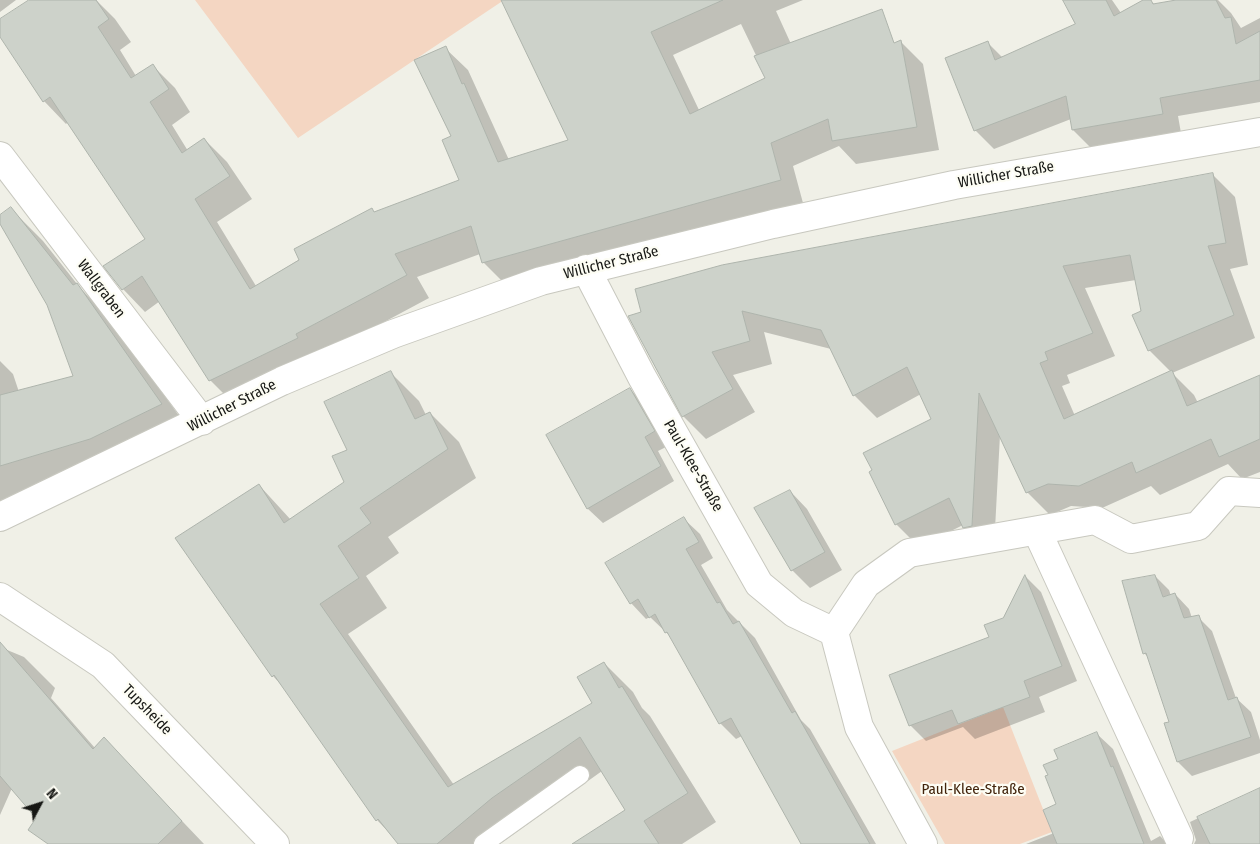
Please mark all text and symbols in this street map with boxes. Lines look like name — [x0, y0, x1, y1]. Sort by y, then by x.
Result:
street label: Willicher Straße — [957, 158, 1055, 192]
street label: Willicher Straße — [562, 243, 660, 283]
street label: Wallgraben — [73, 256, 129, 322]
street label: Willicher Straße — [185, 376, 279, 436]
street label: Paul-Klee-Straße — [659, 417, 727, 515]
street label: Tupsheide — [119, 681, 175, 739]
north arrow — [15, 779, 65, 829]
park label: Paul-Klee-Straße — [921, 781, 1025, 799]
text: N — [43, 785, 61, 803]

